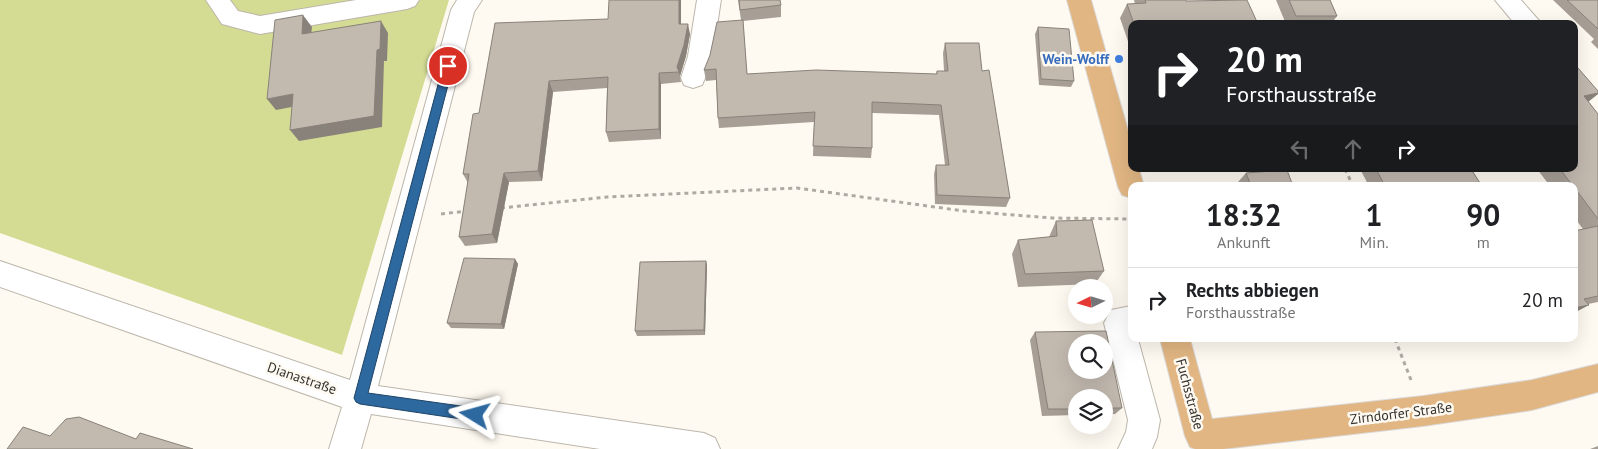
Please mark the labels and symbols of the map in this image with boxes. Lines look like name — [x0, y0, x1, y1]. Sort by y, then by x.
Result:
pin — [427, 45, 469, 87]
place label: Wein-Wolff — [1042, 50, 1111, 68]
marker: Wein-Wolff — [1113, 53, 1125, 65]
north arrow — [1068, 279, 1112, 324]
street label: Fuchsstraße — [1172, 357, 1208, 431]
street label: Dianastraße — [265, 358, 339, 398]
position arrow — [448, 388, 500, 440]
street label: Zirndorfer Straße — [1349, 398, 1453, 428]

